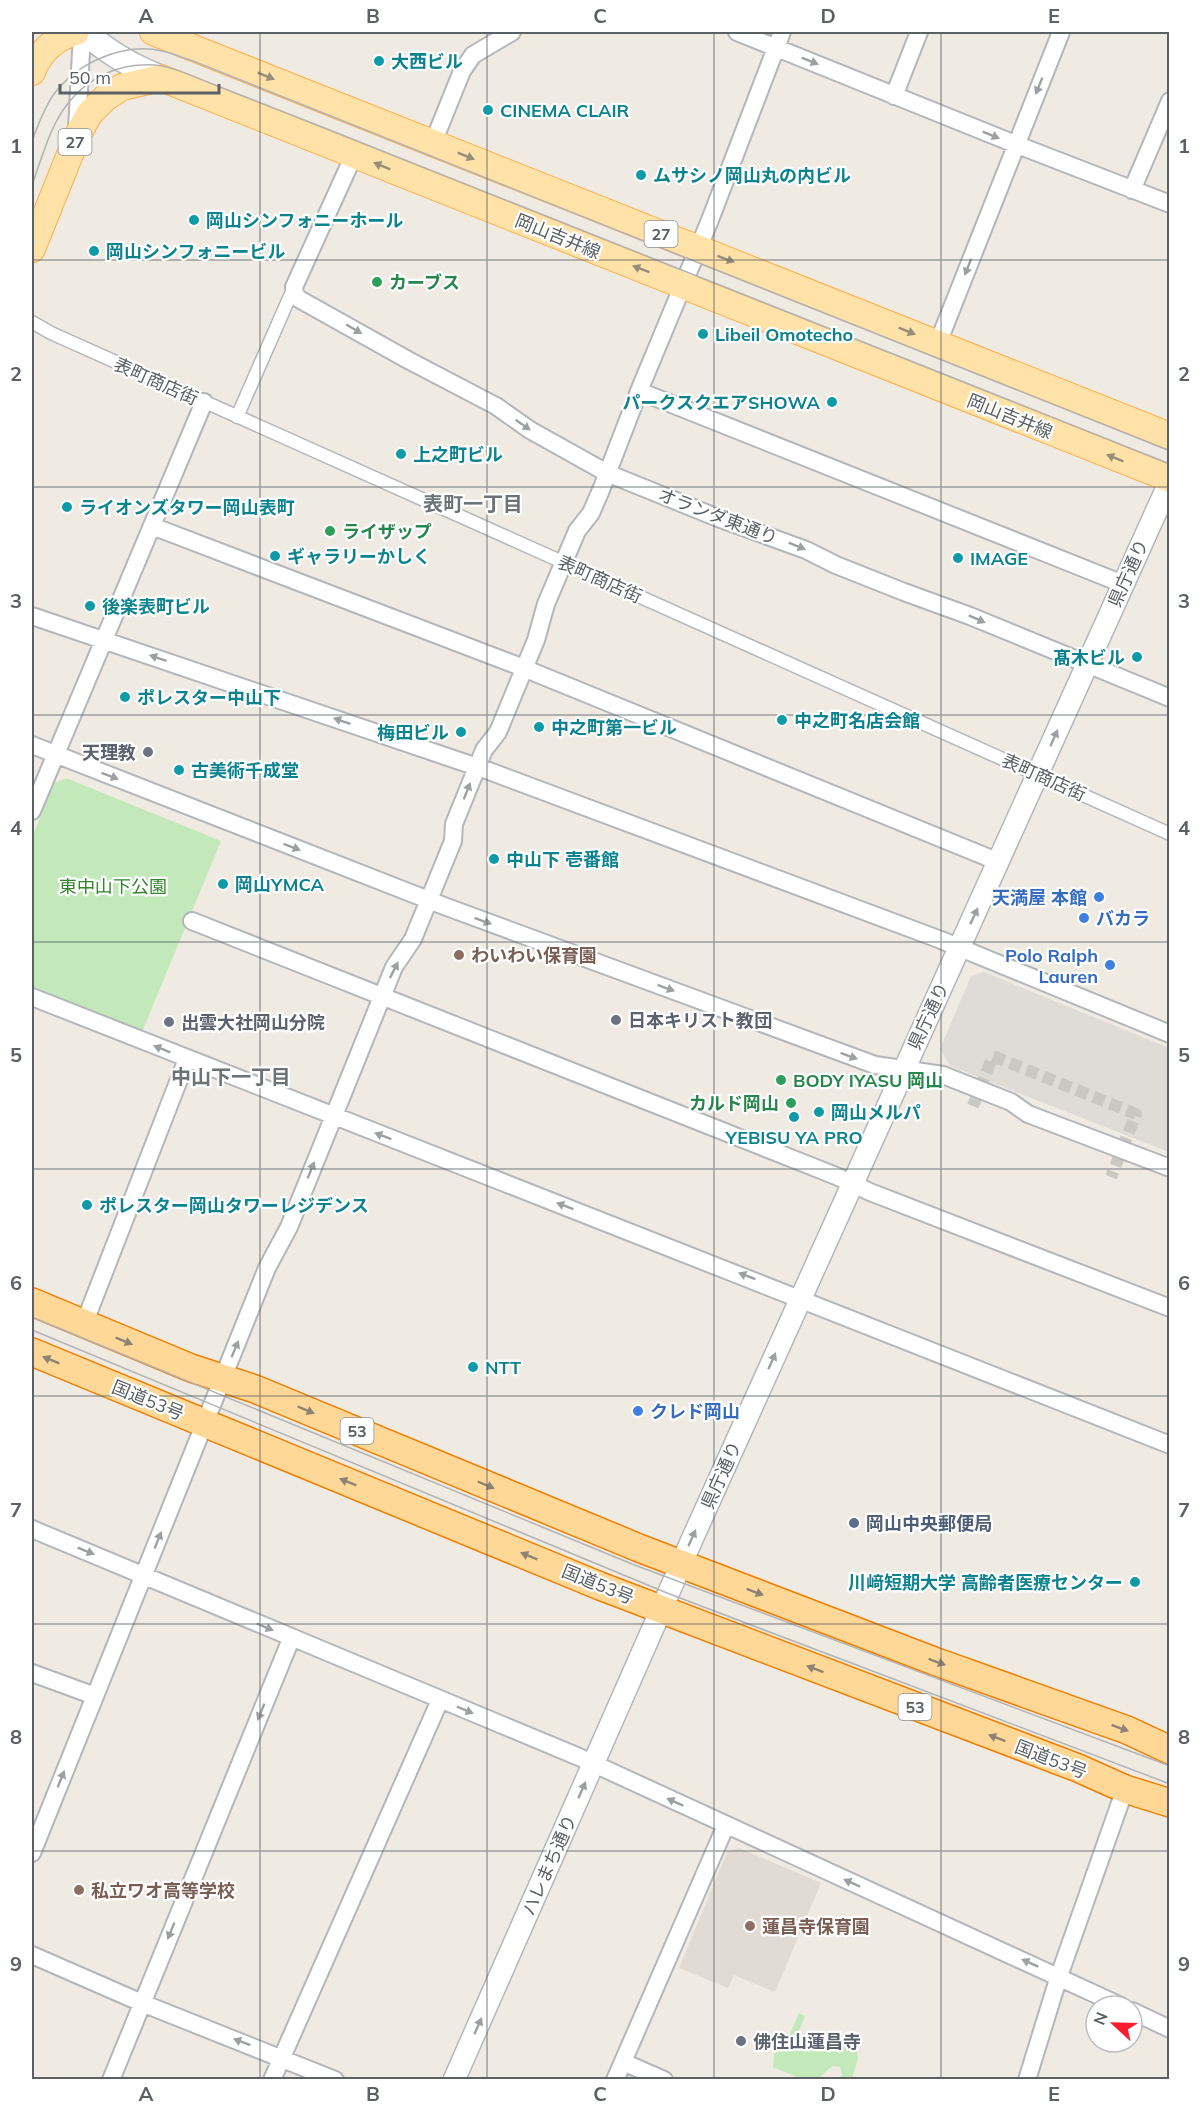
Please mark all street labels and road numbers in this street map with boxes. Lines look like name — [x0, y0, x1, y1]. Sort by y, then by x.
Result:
road number: 27 — [58, 129, 92, 155]
street label: 岡山吉井線 — [512, 208, 604, 264]
road number: 27 — [644, 221, 678, 247]
street label: 表町商店街 — [110, 352, 202, 410]
street label: 岡山吉井線 — [964, 388, 1056, 444]
street label: オランダ東通り — [655, 483, 781, 549]
street label: 県庁通り — [1103, 535, 1153, 611]
street label: 表町商店街 — [554, 550, 646, 608]
street label: 表町商店街 — [998, 748, 1090, 806]
street label: 県庁通り — [902, 979, 954, 1053]
street label: 国道53号 — [109, 1375, 187, 1425]
road number: 53 — [340, 1418, 374, 1444]
street label: 県庁通り — [696, 1437, 746, 1513]
street label: 国道53号 — [559, 1559, 637, 1609]
road number: 53 — [898, 1694, 932, 1720]
street label: 国道53号 — [1012, 1735, 1090, 1783]
street label: ハレまち通り — [517, 1811, 581, 1919]

